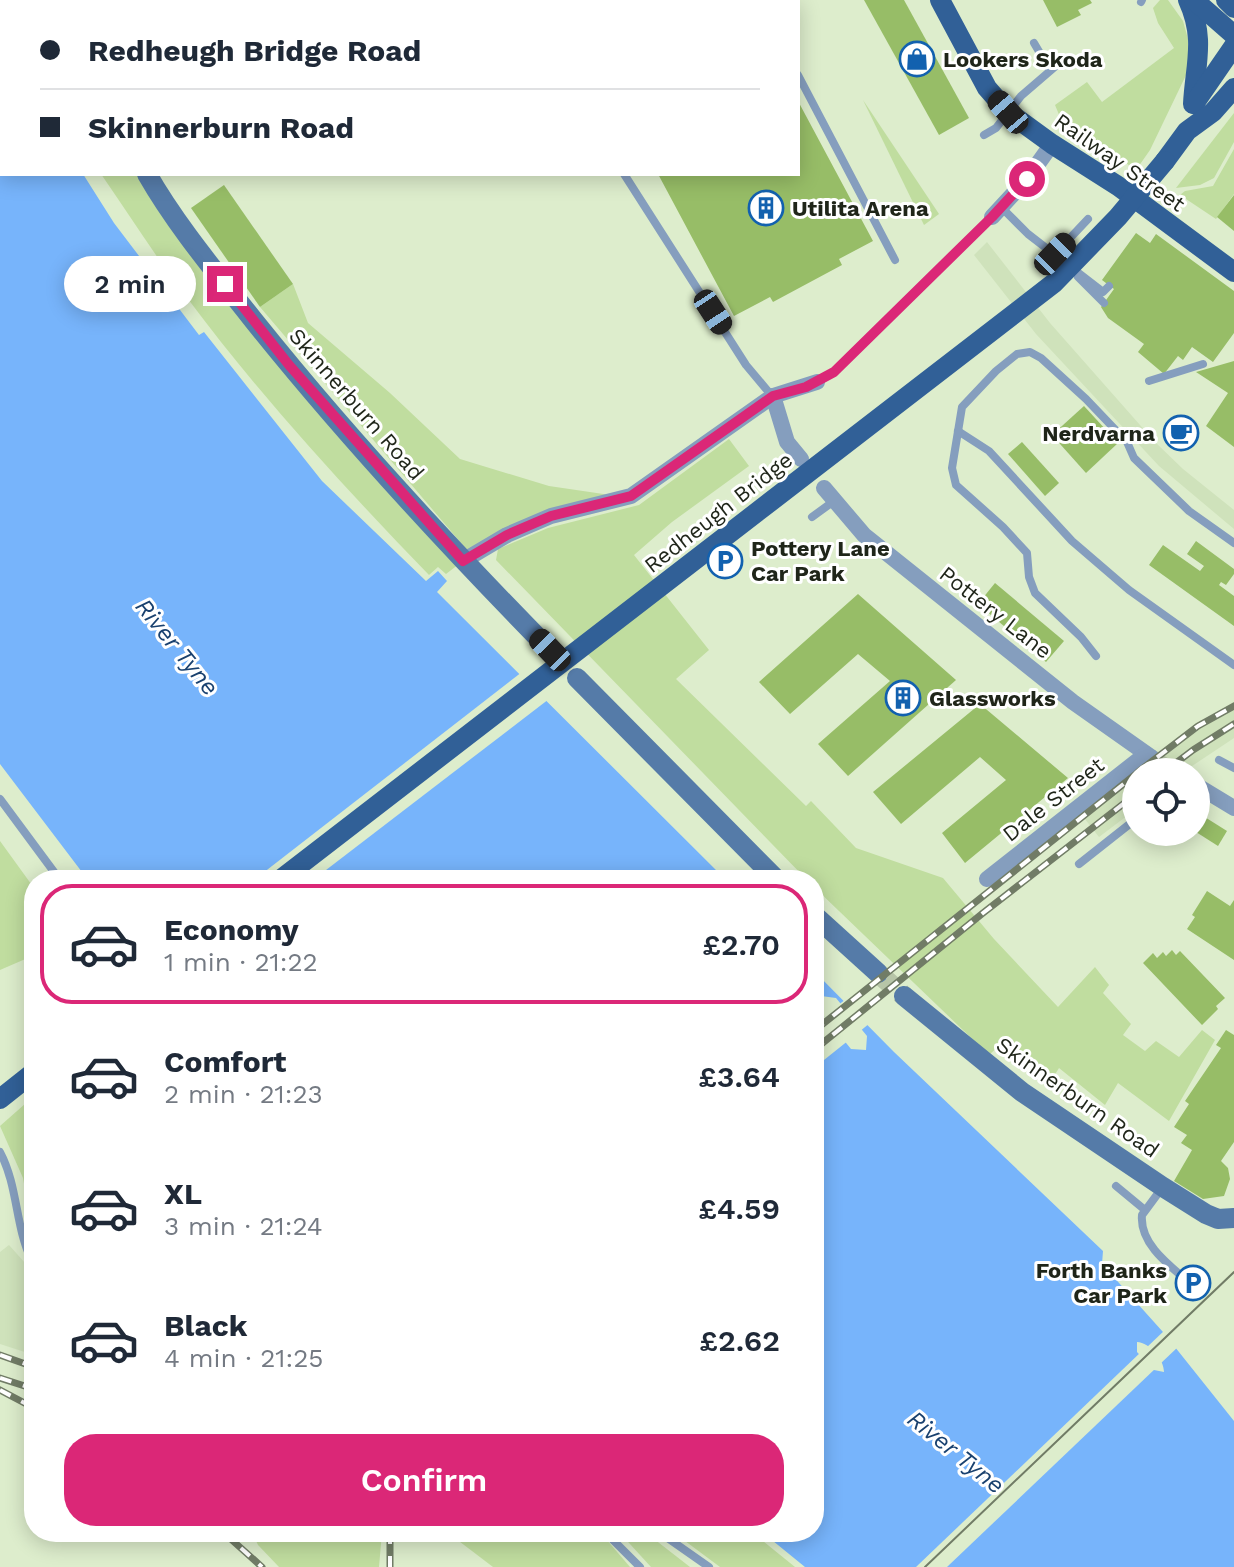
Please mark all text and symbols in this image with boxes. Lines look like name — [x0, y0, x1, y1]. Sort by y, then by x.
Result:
text: Redheugh Bridge Road — [88, 33, 421, 68]
shop icon: Lookers Skoda — [898, 40, 936, 78]
place label: Lookers Skoda — [943, 47, 1103, 72]
car — [983, 86, 1033, 138]
street label: Railway Street — [1050, 108, 1190, 217]
text: Skinnerburn Road — [88, 110, 354, 145]
route start — [1009, 161, 1045, 197]
building icon: Utilita Arena — [747, 189, 785, 227]
place label: Utilita Arena — [792, 196, 929, 221]
car — [1030, 228, 1080, 280]
callout: 2 min — [65, 256, 197, 312]
route end — [207, 266, 243, 302]
text: 2 min — [94, 269, 166, 299]
car — [690, 285, 736, 339]
street label: Skinnerburn Road — [284, 323, 429, 485]
cafe icon: Nerdvarna — [1162, 414, 1200, 452]
place label: Nerdvarna — [1042, 421, 1155, 446]
street label: Redheugh Bridge — [639, 447, 797, 578]
place label: Pottery Lane Car Park — [751, 536, 890, 586]
parking icon: Pottery Lane Car Park — [706, 542, 744, 580]
street label: Pottery Lane — [935, 561, 1057, 664]
water label: River Tyne — [130, 593, 224, 701]
car — [525, 624, 575, 676]
building icon: Glassworks — [884, 679, 922, 717]
place label: Glassworks — [929, 686, 1056, 711]
street label: Dale Street — [998, 752, 1109, 847]
map controls — [1122, 758, 1210, 846]
button: locate — [1122, 758, 1210, 846]
icon: car — [68, 908, 140, 980]
text: Economy — [164, 912, 299, 947]
text: £2.70 — [702, 927, 780, 962]
text: 1 min · 21:22 — [164, 947, 318, 977]
street label: Skinnerburn Road — [992, 1032, 1164, 1163]
icon: car — [68, 1040, 140, 1112]
text: Comfort — [164, 1044, 286, 1079]
text: £3.64 — [698, 1059, 780, 1094]
text: 2 min · 21:23 — [164, 1079, 323, 1109]
icon: car — [68, 1172, 140, 1244]
text: XL — [164, 1176, 202, 1211]
text: £4.59 — [698, 1191, 780, 1226]
text: 3 min · 21:24 — [164, 1211, 323, 1241]
place label: Forth Banks Car Park — [1036, 1258, 1167, 1308]
parking icon: Forth Banks Car Park — [1174, 1264, 1212, 1302]
icon: car — [68, 1304, 140, 1376]
text: Black — [164, 1308, 248, 1343]
text: £2.62 — [699, 1323, 780, 1358]
text: 4 min · 21:25 — [164, 1343, 323, 1373]
water label: River Tyne — [902, 1405, 1010, 1499]
button: Confirm — [64, 1434, 784, 1526]

